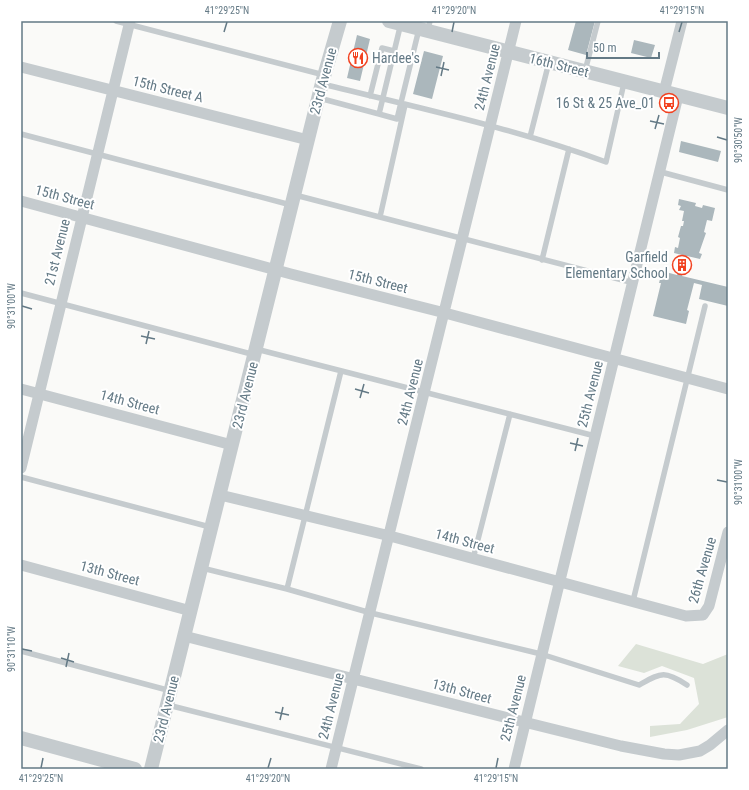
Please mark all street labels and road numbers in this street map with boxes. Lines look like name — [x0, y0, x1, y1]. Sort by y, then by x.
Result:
street label: 24th Avenue — [471, 42, 503, 112]
street label: 23rd Avenue — [306, 45, 340, 116]
street label: 16th Street — [528, 50, 590, 80]
street label: 15th Street A — [131, 73, 205, 105]
street label: 15th Street — [34, 181, 96, 213]
street label: 21st Avenue — [41, 217, 73, 287]
street label: 15th Street — [347, 266, 409, 296]
street label: 24th Avenue — [394, 357, 426, 427]
street label: 23rd Avenue — [229, 359, 261, 430]
street label: 25th Avenue — [574, 359, 606, 429]
street label: 14th Street — [99, 386, 161, 418]
street label: 14th Street — [434, 525, 496, 557]
street label: 26th Avenue — [685, 535, 719, 605]
street label: 13th Street — [79, 557, 141, 589]
street label: 24th Avenue — [315, 671, 347, 741]
street label: 23rd Avenue — [150, 673, 182, 744]
street label: 25th Avenue — [497, 673, 529, 743]
street label: 13th Street — [431, 675, 493, 707]

